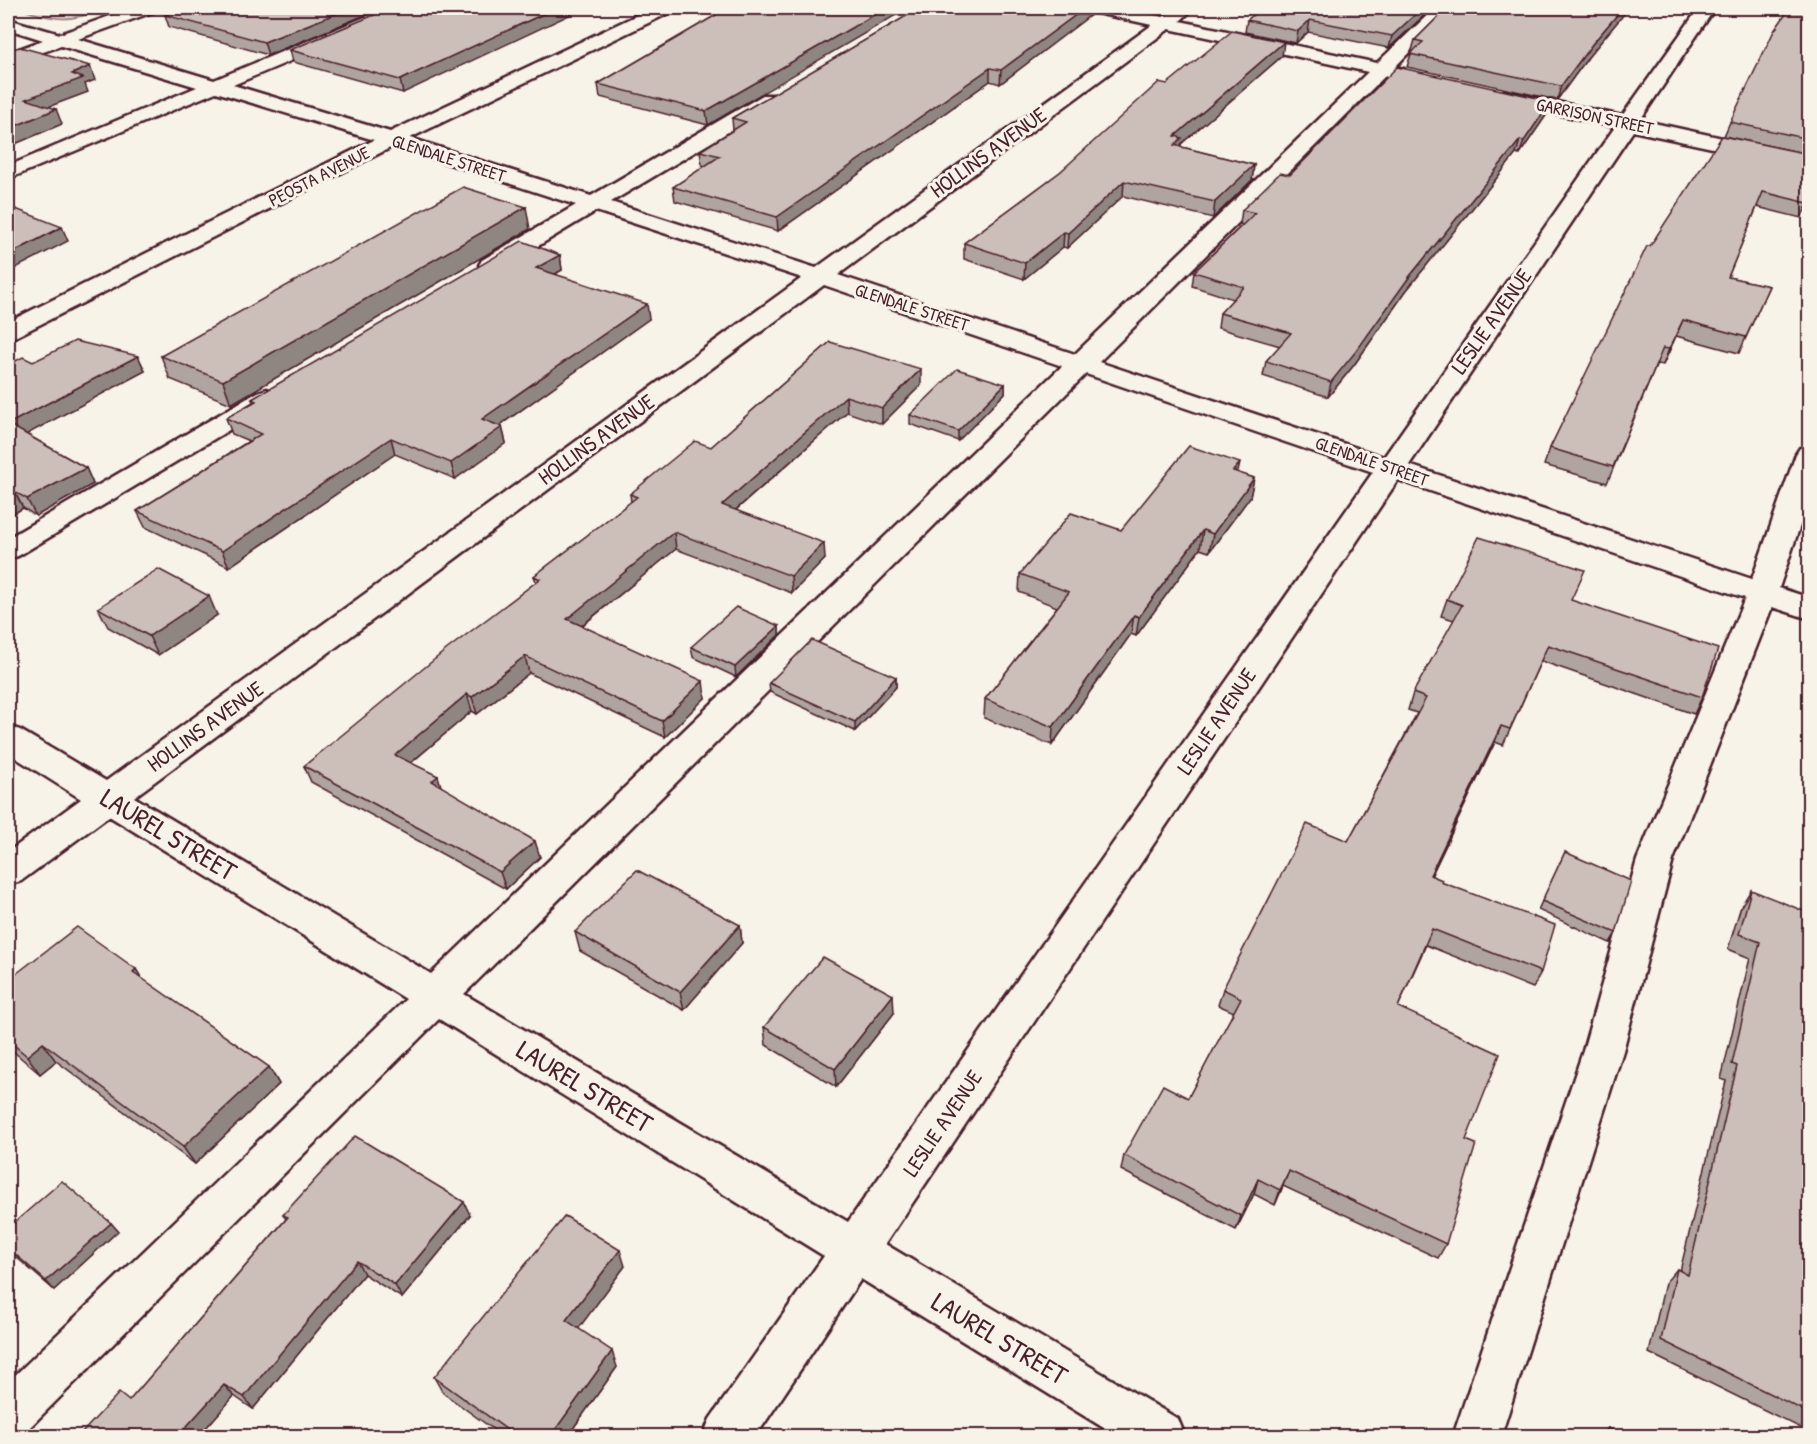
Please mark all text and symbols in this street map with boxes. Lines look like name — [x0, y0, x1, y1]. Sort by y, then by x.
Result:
street label: GARRISON STREET — [1534, 91, 1656, 141]
street label: HOLLINS AVENUE — [924, 99, 1053, 204]
street label: GLENDALE STREET — [389, 128, 510, 188]
street label: PEOSTA AVENUE — [264, 140, 374, 212]
street label: LESLIE AVENUE — [1444, 262, 1539, 380]
street label: GLENDALE STREET — [852, 277, 973, 337]
street label: HOLLINS AVENUE — [532, 386, 661, 491]
street label: GLENDALE STREET — [1312, 430, 1432, 492]
street label: LESLIE AVENUE — [1169, 662, 1263, 780]
street label: HOLLINS AVENUE — [141, 673, 270, 778]
street label: LAUREL STREET — [94, 779, 244, 889]
street label: LAUREL STREET — [510, 1031, 660, 1141]
street label: LESLIE AVENUE — [895, 1064, 989, 1182]
street label: LAUREL STREET — [925, 1283, 1075, 1393]

